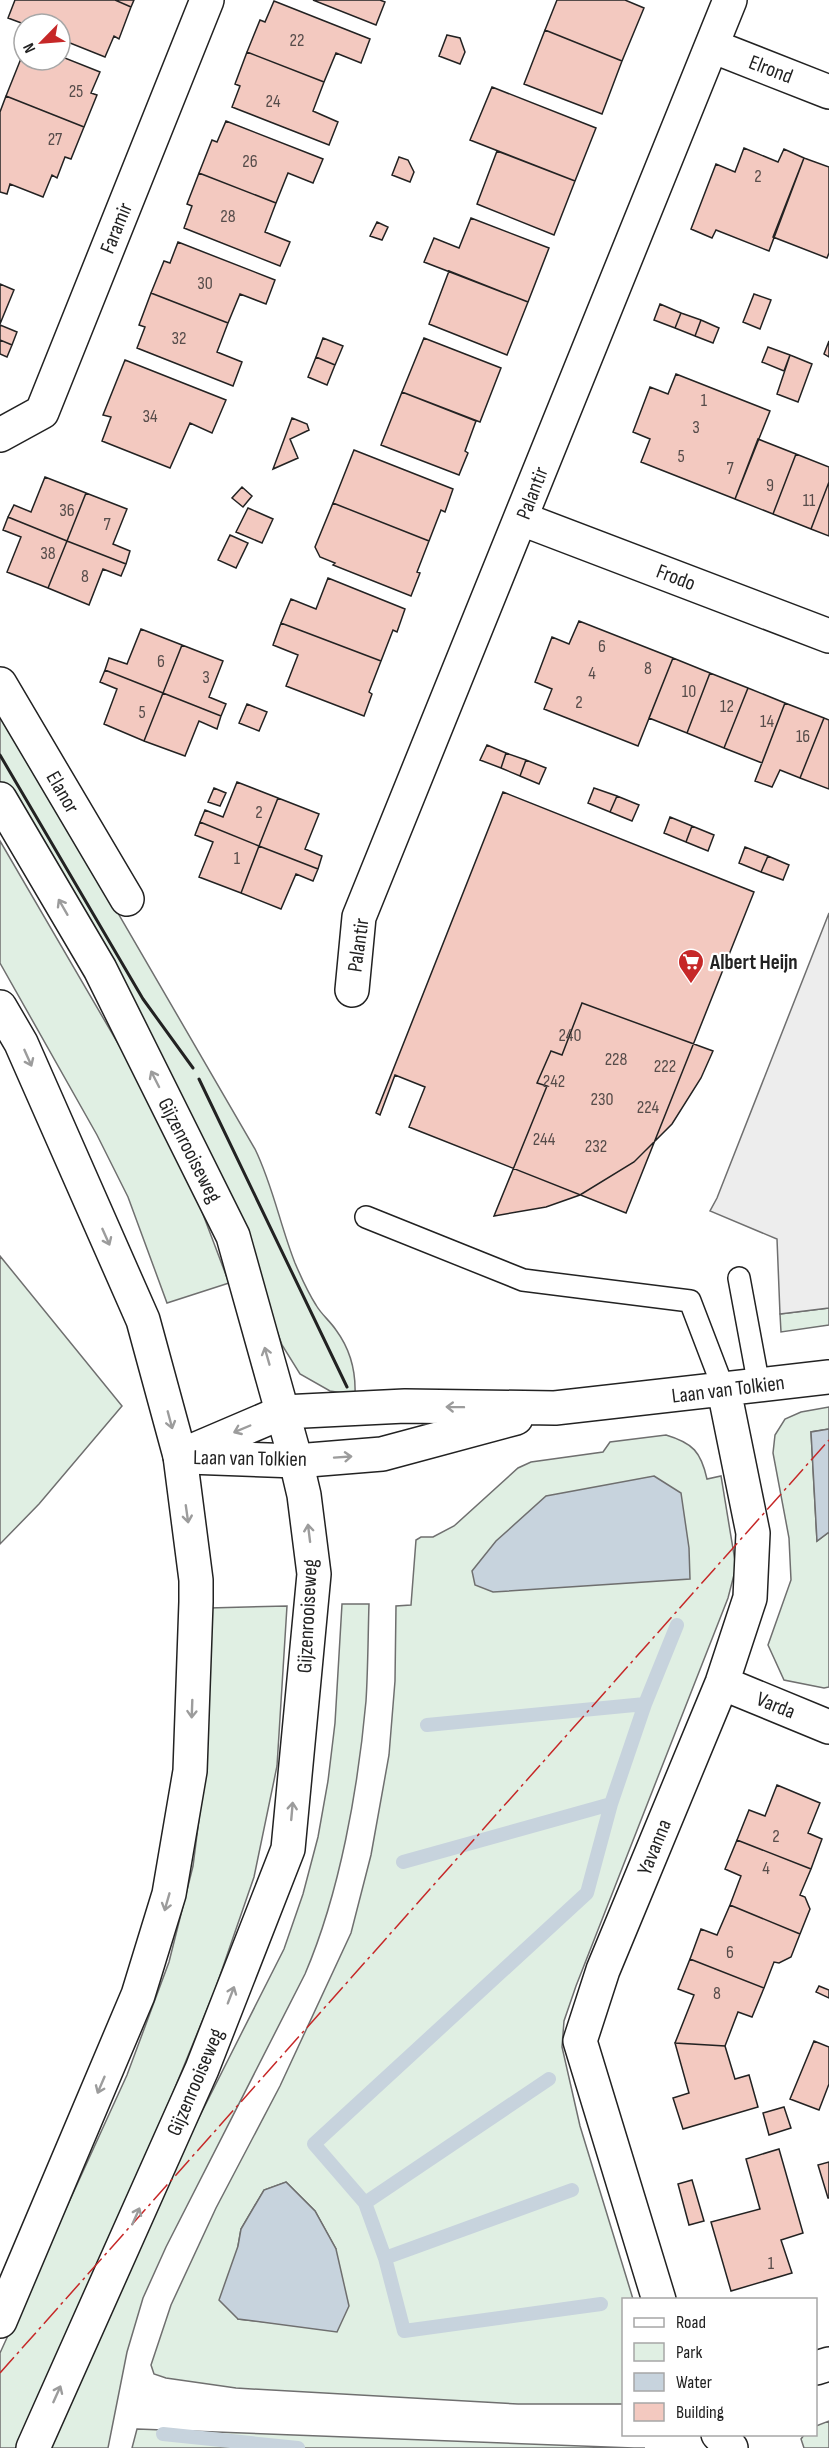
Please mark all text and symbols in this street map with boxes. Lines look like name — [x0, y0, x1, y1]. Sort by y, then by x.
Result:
north arrow — [12, 12, 72, 72]
house number: 22 — [290, 30, 304, 51]
text: N — [19, 40, 40, 56]
street label: Elrond — [745, 50, 796, 89]
house number: 25 — [69, 81, 83, 102]
house number: 24 — [266, 91, 281, 112]
house number: 27 — [48, 129, 63, 150]
house number: 26 — [242, 151, 258, 172]
house number: 2 — [754, 166, 762, 187]
street label: Faramir — [95, 199, 138, 257]
house number: 28 — [220, 206, 236, 227]
house number: 30 — [197, 273, 213, 294]
house number: 32 — [172, 328, 186, 349]
house number: 1 — [701, 390, 708, 411]
house number: 34 — [142, 406, 158, 427]
house number: 3 — [692, 417, 700, 438]
house number: 5 — [677, 446, 685, 467]
house number: 7 — [726, 458, 734, 479]
street label: Palantir — [511, 463, 554, 523]
house number: 9 — [766, 475, 774, 496]
house number: 11 — [803, 490, 816, 511]
house number: 36 — [59, 500, 75, 521]
house number: 7 — [103, 514, 111, 535]
house number: 38 — [40, 543, 56, 564]
street label: Frodo — [653, 559, 699, 596]
house number: 8 — [81, 566, 89, 587]
house number: 6 — [598, 636, 606, 657]
house number: 6 — [157, 651, 165, 672]
house number: 8 — [644, 658, 652, 679]
house number: 4 — [588, 663, 596, 684]
house number: 3 — [202, 667, 210, 688]
house number: 10 — [682, 681, 696, 702]
house number: 2 — [575, 692, 583, 713]
house number: 12 — [720, 696, 734, 717]
house number: 5 — [138, 702, 146, 723]
house number: 14 — [760, 711, 774, 732]
house number: 16 — [796, 726, 810, 747]
street label: Elanor — [41, 767, 84, 818]
house number: 2 — [255, 802, 263, 823]
house number: 1 — [234, 848, 241, 869]
one-way arrow — [57, 899, 69, 916]
street label: Palantir — [342, 917, 375, 974]
supermarket icon: Albert Heijn — [676, 947, 706, 985]
place label: Albert Heijn — [709, 950, 798, 975]
house number: 240 — [559, 1025, 581, 1046]
one-way arrow — [22, 1049, 34, 1067]
house number: 228 — [605, 1049, 627, 1070]
house number: 222 — [654, 1056, 676, 1077]
one-way arrow — [148, 1070, 160, 1088]
house number: 242 — [543, 1071, 565, 1092]
house number: 230 — [590, 1089, 614, 1110]
street label: Gijzenrooiseweg — [152, 1094, 227, 1207]
house number: 224 — [637, 1097, 660, 1118]
house number: 244 — [533, 1129, 556, 1150]
house number: 232 — [585, 1136, 607, 1157]
one-way arrow — [101, 1227, 112, 1245]
one-way arrow — [261, 1347, 272, 1366]
street label: Laan van Tolkien — [670, 1370, 786, 1409]
one-way arrow — [445, 1401, 465, 1412]
one-way arrow — [165, 1410, 176, 1429]
one-way arrow — [234, 1424, 252, 1436]
street label: Laan van Tolkien — [193, 1445, 307, 1472]
one-way arrow — [332, 1451, 352, 1462]
one-way arrow — [182, 1504, 193, 1524]
one-way arrow — [303, 1524, 314, 1544]
street label: Gijzenrooiseweg — [292, 1558, 323, 1674]
street label: Varda — [753, 1686, 799, 1724]
one-way arrow — [186, 1698, 198, 1718]
one-way arrow — [287, 1801, 298, 1821]
street label: Yavanna — [632, 1816, 677, 1879]
house number: 2 — [772, 1826, 780, 1847]
house number: 4 — [762, 1858, 770, 1879]
one-way arrow — [161, 1892, 172, 1911]
house number: 6 — [726, 1942, 734, 1963]
house number: 8 — [713, 1983, 721, 2004]
one-way arrow — [226, 1986, 237, 2005]
street label: Gijzenrooiseweg — [162, 2025, 229, 2140]
one-way arrow — [95, 2075, 106, 2093]
one-way arrow — [131, 2208, 143, 2226]
house number: 1 — [768, 2253, 775, 2274]
legend — [622, 2298, 817, 2436]
text: Road — [676, 2312, 706, 2333]
text: Park — [676, 2342, 702, 2363]
text: Water — [676, 2372, 712, 2393]
one-way arrow — [52, 2386, 63, 2404]
text: Building — [676, 2402, 724, 2423]

